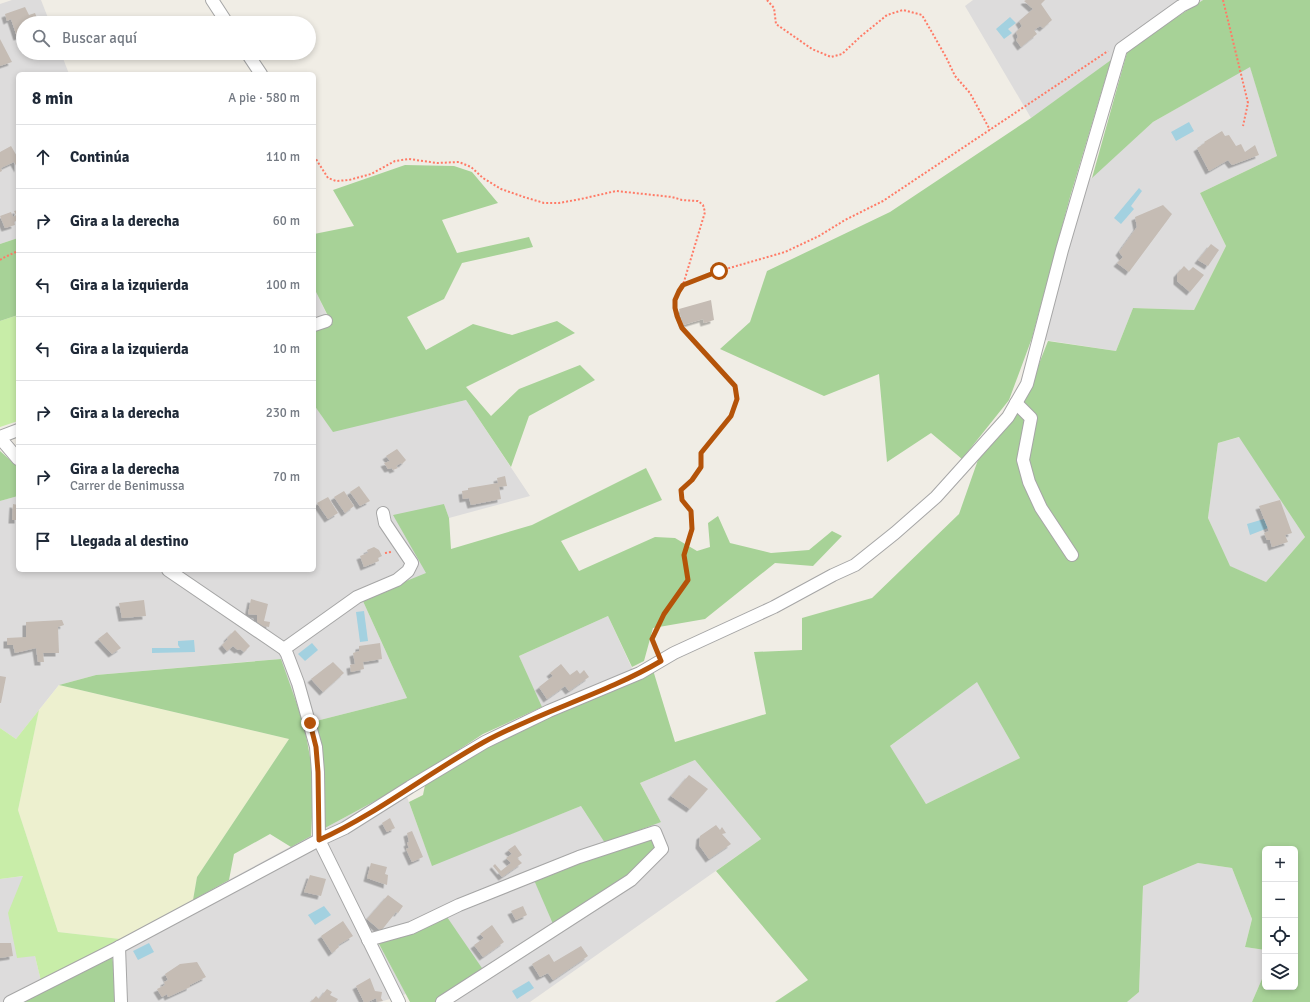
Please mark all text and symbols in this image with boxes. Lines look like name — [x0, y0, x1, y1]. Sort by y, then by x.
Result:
search box — [16, 16, 316, 60]
icon: search — [30, 27, 52, 49]
text: Buscar aquí — [62, 29, 137, 47]
text: 8 min — [32, 88, 73, 109]
text: A pie · 580 m — [228, 90, 300, 106]
icon: ahead — [32, 146, 54, 168]
text: Continúa — [70, 148, 129, 166]
text: 110 m — [266, 149, 300, 165]
icon: right — [32, 210, 54, 232]
text: Gira a la derecha — [70, 212, 180, 230]
text: 60 m — [273, 213, 300, 229]
route start — [710, 262, 728, 280]
icon: left — [32, 274, 54, 296]
text: Gira a la izquierda — [70, 276, 189, 294]
text: 100 m — [266, 277, 300, 293]
icon: left — [32, 338, 54, 360]
text: Gira a la izquierda — [70, 340, 189, 358]
text: 10 m — [273, 341, 300, 357]
icon: right — [32, 402, 54, 424]
text: Gira a la derecha — [70, 404, 180, 422]
text: 230 m — [266, 405, 300, 421]
text: Gira a la derecha — [70, 460, 180, 478]
icon: right — [32, 466, 54, 488]
text: 70 m — [273, 469, 300, 485]
text: Carrer de Benimussa — [70, 478, 185, 494]
icon: arrive — [32, 530, 54, 552]
text: Llegada al destino — [70, 532, 189, 550]
route end — [301, 714, 319, 732]
map controls — [1262, 846, 1298, 990]
button: + — [1262, 846, 1298, 882]
button: − — [1262, 882, 1298, 918]
button: locate — [1262, 918, 1298, 954]
button: layers — [1262, 954, 1298, 990]

